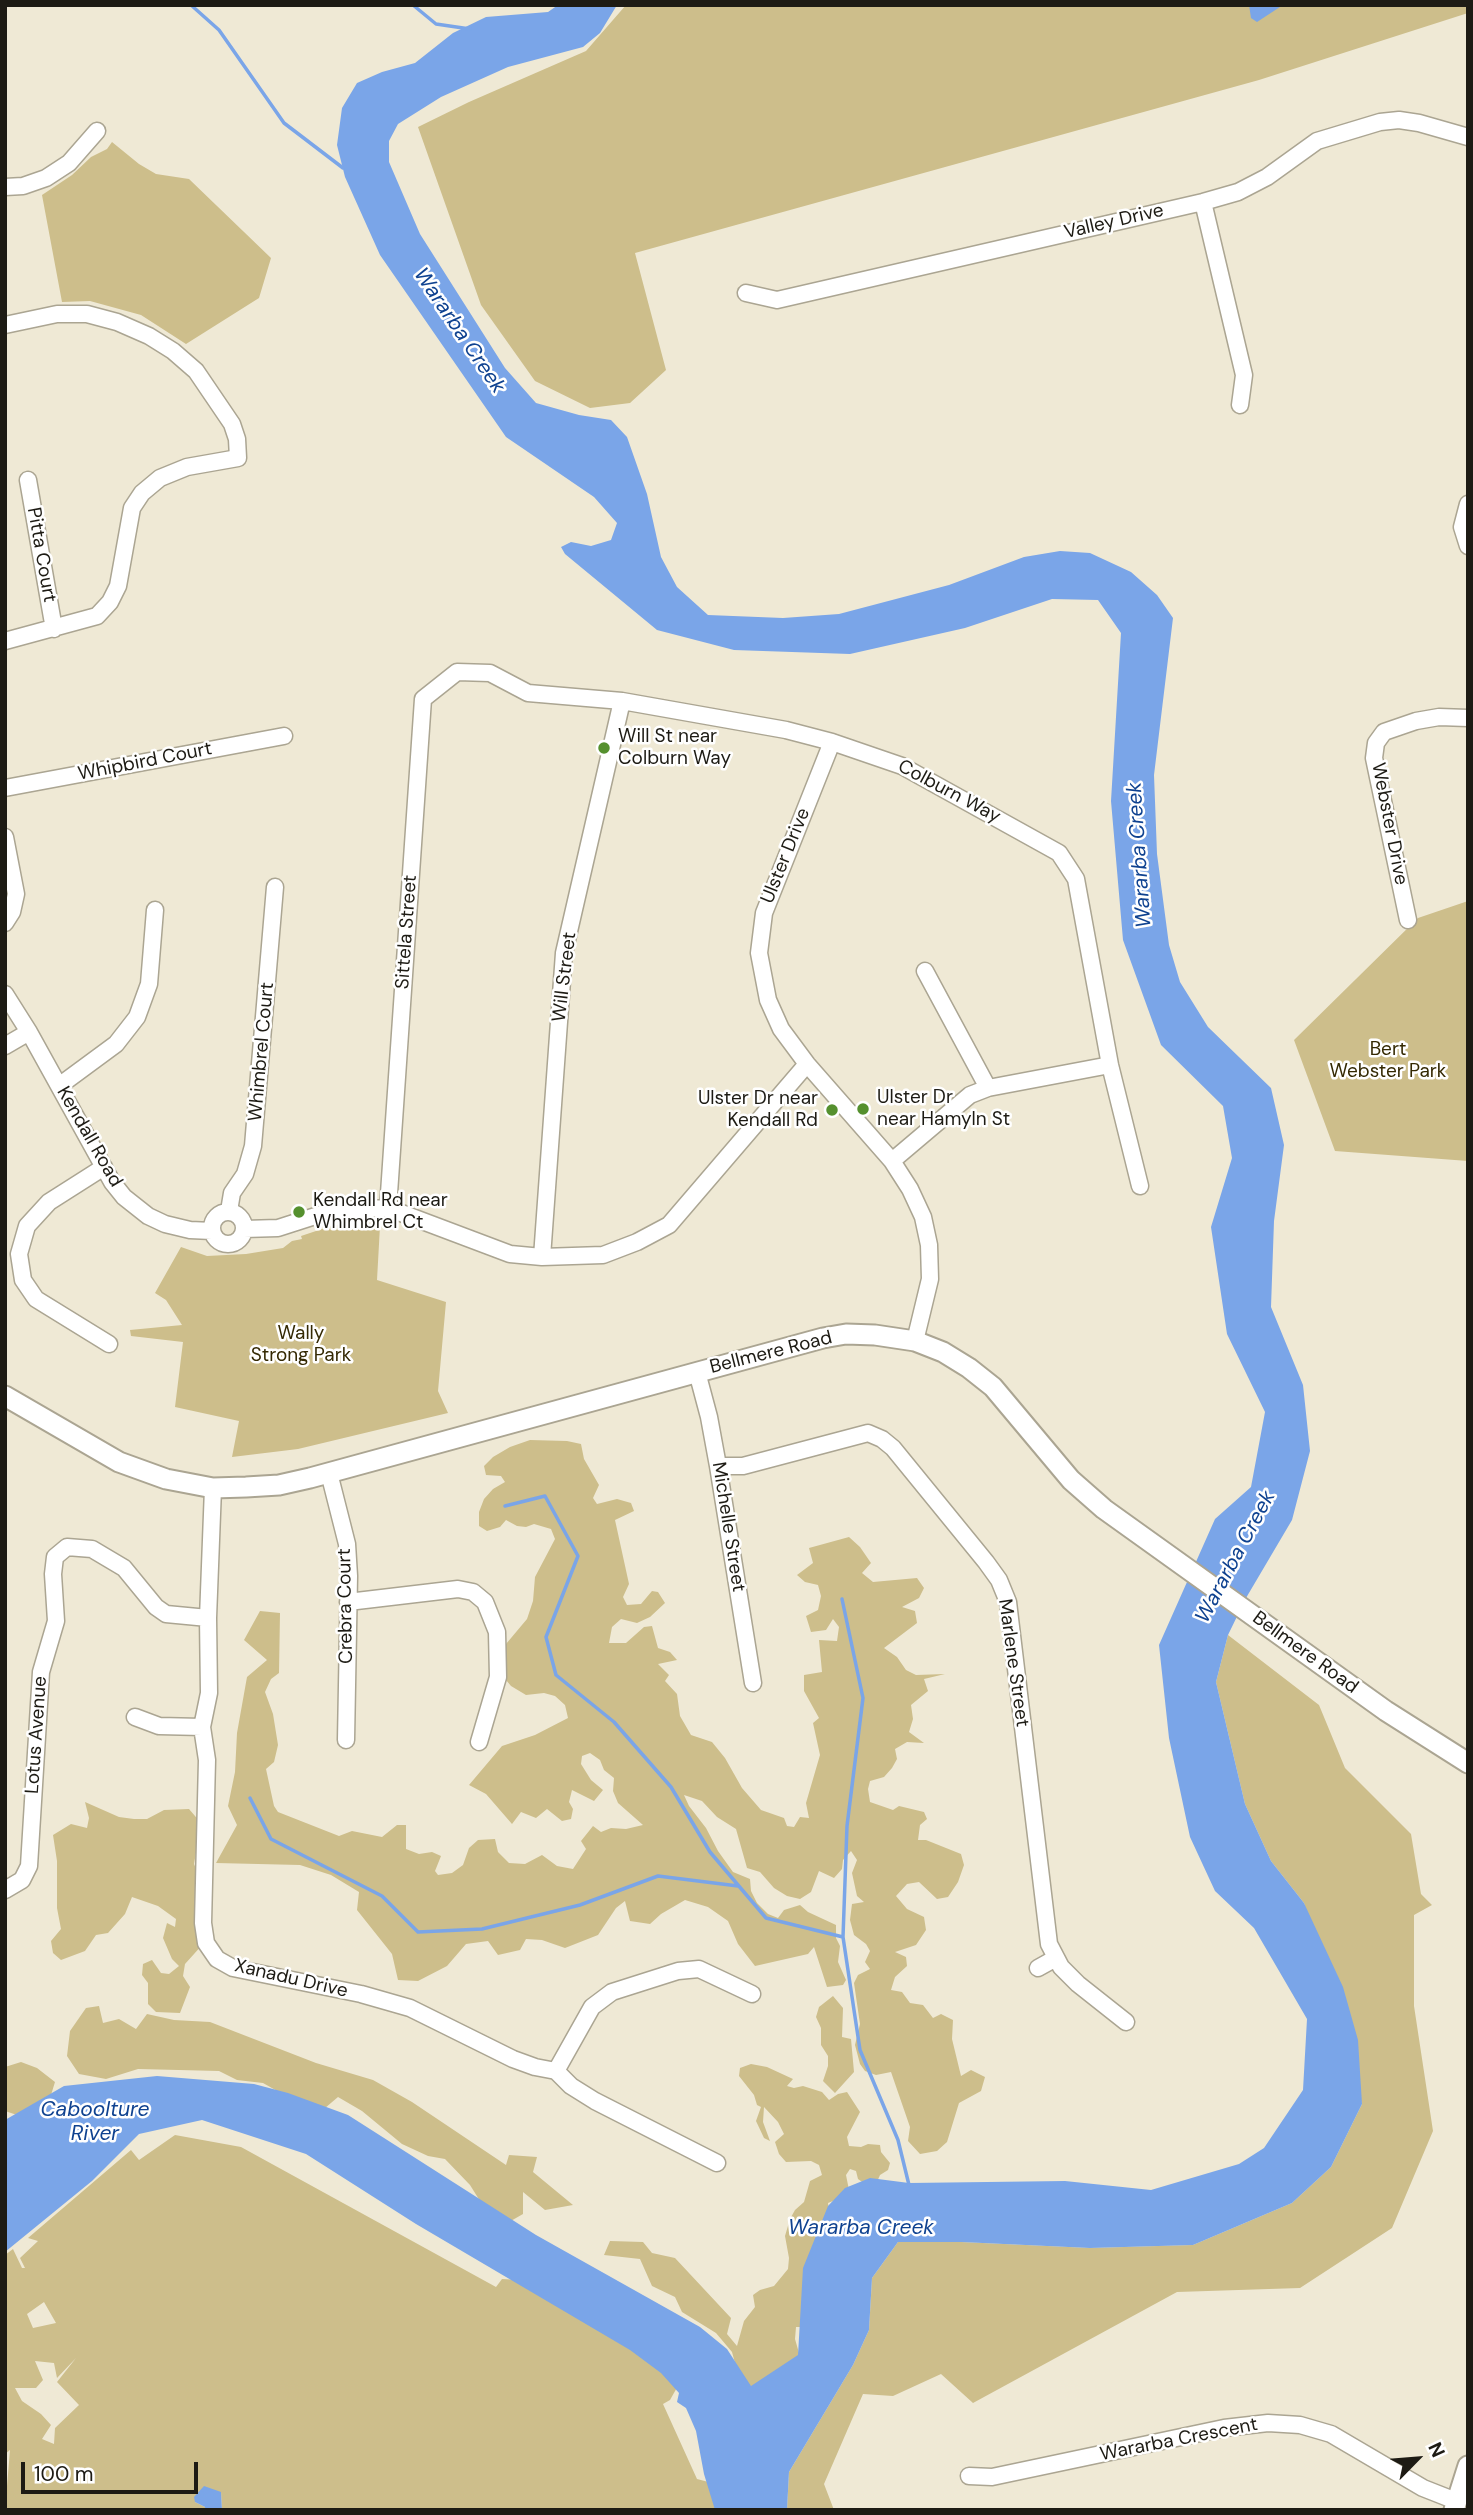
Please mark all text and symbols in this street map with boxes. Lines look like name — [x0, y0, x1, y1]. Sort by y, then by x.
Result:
street label: Valley Drive — [1062, 199, 1166, 245]
water label: Wararba Creek — [408, 263, 510, 399]
street label: Pitta Court — [21, 506, 61, 604]
place label: Will St near Colburn Way — [618, 726, 731, 770]
street label: Whipbird Court — [76, 738, 214, 786]
marker: Will St near Colburn Way — [596, 740, 612, 756]
street label: Colburn Way — [894, 755, 1004, 829]
street label: Webster Drive — [1366, 761, 1412, 887]
water label: Wararba Creek — [1122, 781, 1158, 929]
street label: Ulster Drive — [757, 805, 815, 907]
street label: Sittela Street — [392, 874, 422, 990]
street label: Will Street — [548, 931, 582, 1023]
street label: Whimbrel Court — [245, 981, 279, 1123]
park label: Bert Webster Park — [1330, 1039, 1446, 1083]
street label: Kendall Road — [51, 1083, 127, 1191]
place label: Ulster Dr near Hamyln St — [877, 1087, 1010, 1131]
place label: Ulster Dr near Kendall Rd — [698, 1088, 818, 1132]
marker: Ulster Dr near Hamyln St — [855, 1101, 871, 1117]
marker: Ulster Dr near Kendall Rd — [824, 1102, 840, 1118]
place label: Kendall Rd near Whimbrel Ct — [313, 1190, 448, 1234]
marker: Kendall Rd near Whimbrel Ct — [291, 1204, 307, 1220]
park label: Wally Strong Park — [251, 1323, 351, 1367]
street label: Bellmere Road — [708, 1327, 834, 1379]
street label: Michelle Street — [706, 1460, 750, 1594]
water label: Wararba Creek — [1191, 1487, 1281, 1627]
street label: Crebra Court — [334, 1548, 358, 1664]
street label: Marlene Street — [993, 1598, 1033, 1728]
street label: Bellmere Road — [1248, 1607, 1362, 1699]
street label: Lotus Avenue — [22, 1675, 52, 1795]
street label: Xanadu Drive — [232, 1955, 350, 2003]
water label: Caboolture River — [40, 2097, 150, 2147]
water label: Wararba Creek — [788, 2215, 934, 2241]
street label: Wararba Crescent — [1098, 2414, 1260, 2466]
north arrow — [1382, 2424, 1452, 2494]
text: N — [1422, 2438, 1451, 2461]
scale bar — [24, 2448, 201, 2492]
text: 100 m — [34, 2460, 94, 2488]

